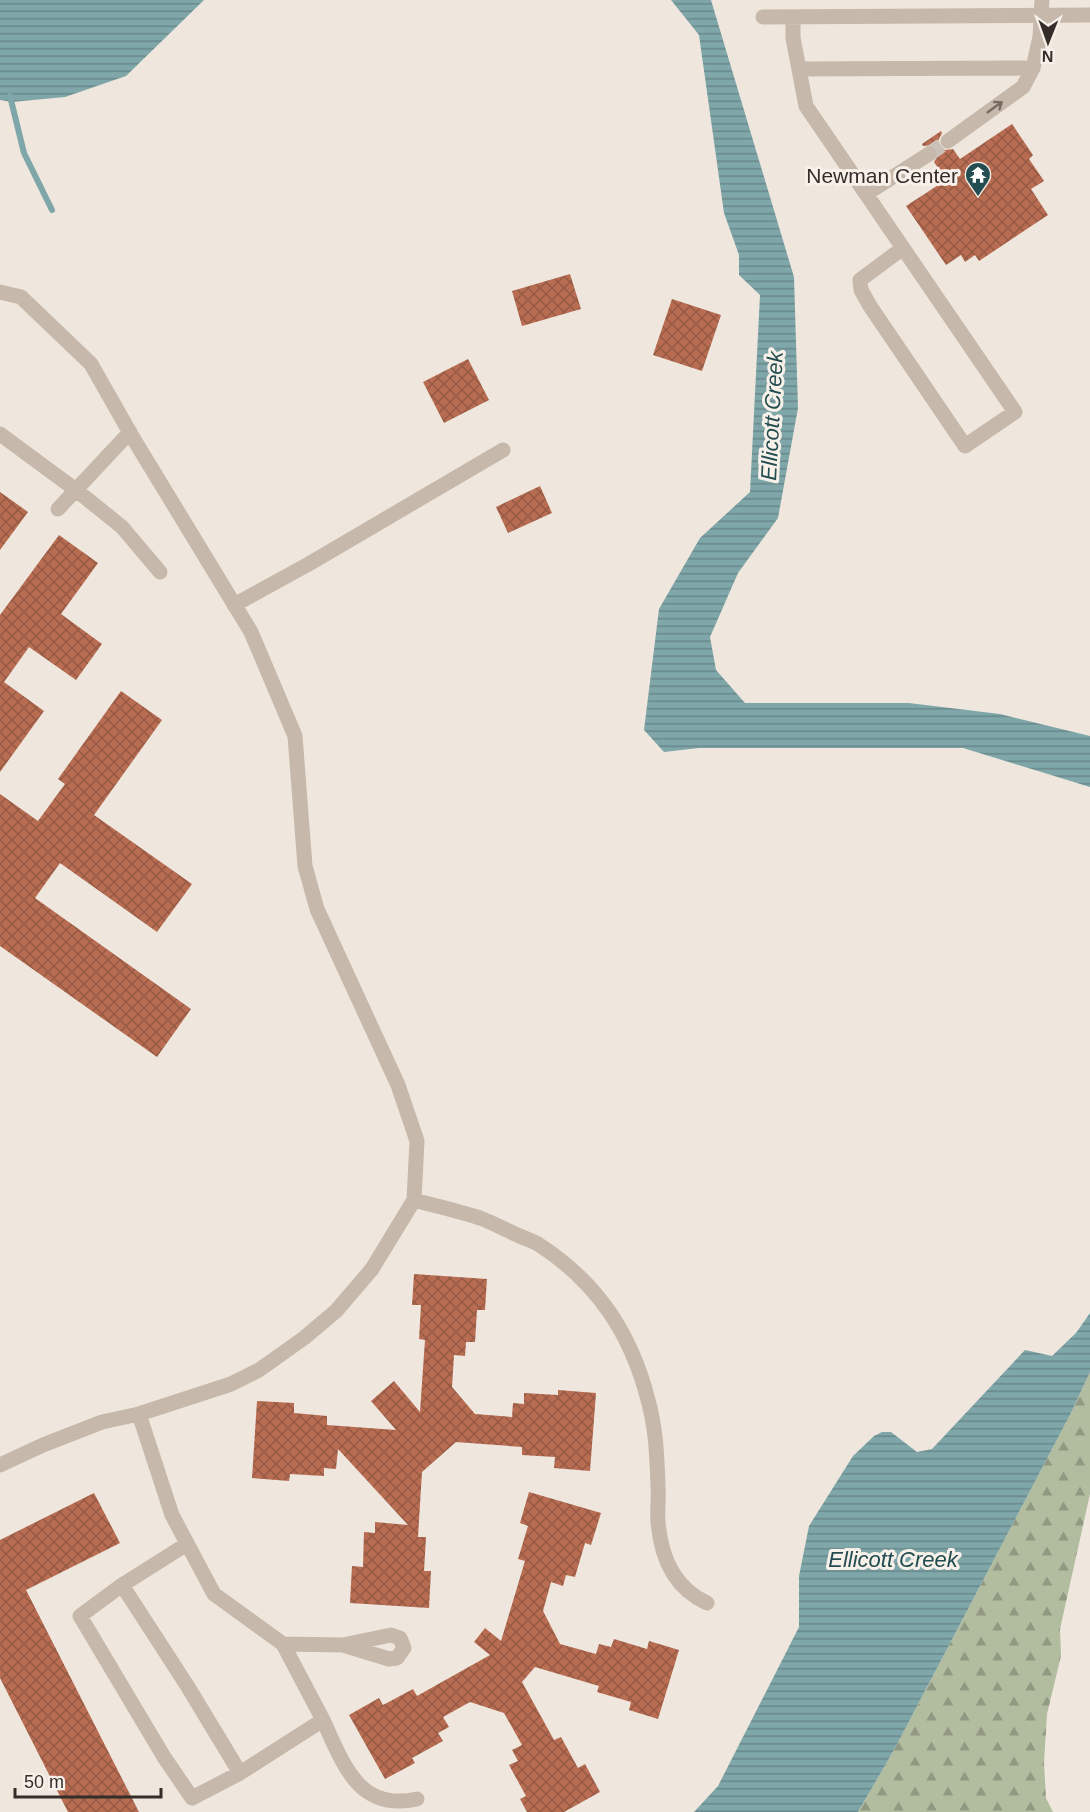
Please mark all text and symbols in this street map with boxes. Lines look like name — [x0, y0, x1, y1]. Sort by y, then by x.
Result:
north arrow — [1018, 12, 1078, 72]
text: N — [1042, 48, 1054, 65]
one-way arrow — [987, 101, 1003, 113]
temple icon: Newman Center — [963, 160, 993, 198]
place label: Newman Center — [806, 164, 958, 187]
water label: Ellicott Creek — [756, 350, 788, 481]
water label: Ellicott Creek — [828, 1547, 959, 1572]
scale bar — [15, 1761, 160, 1799]
text: 50 m — [24, 1772, 64, 1792]

